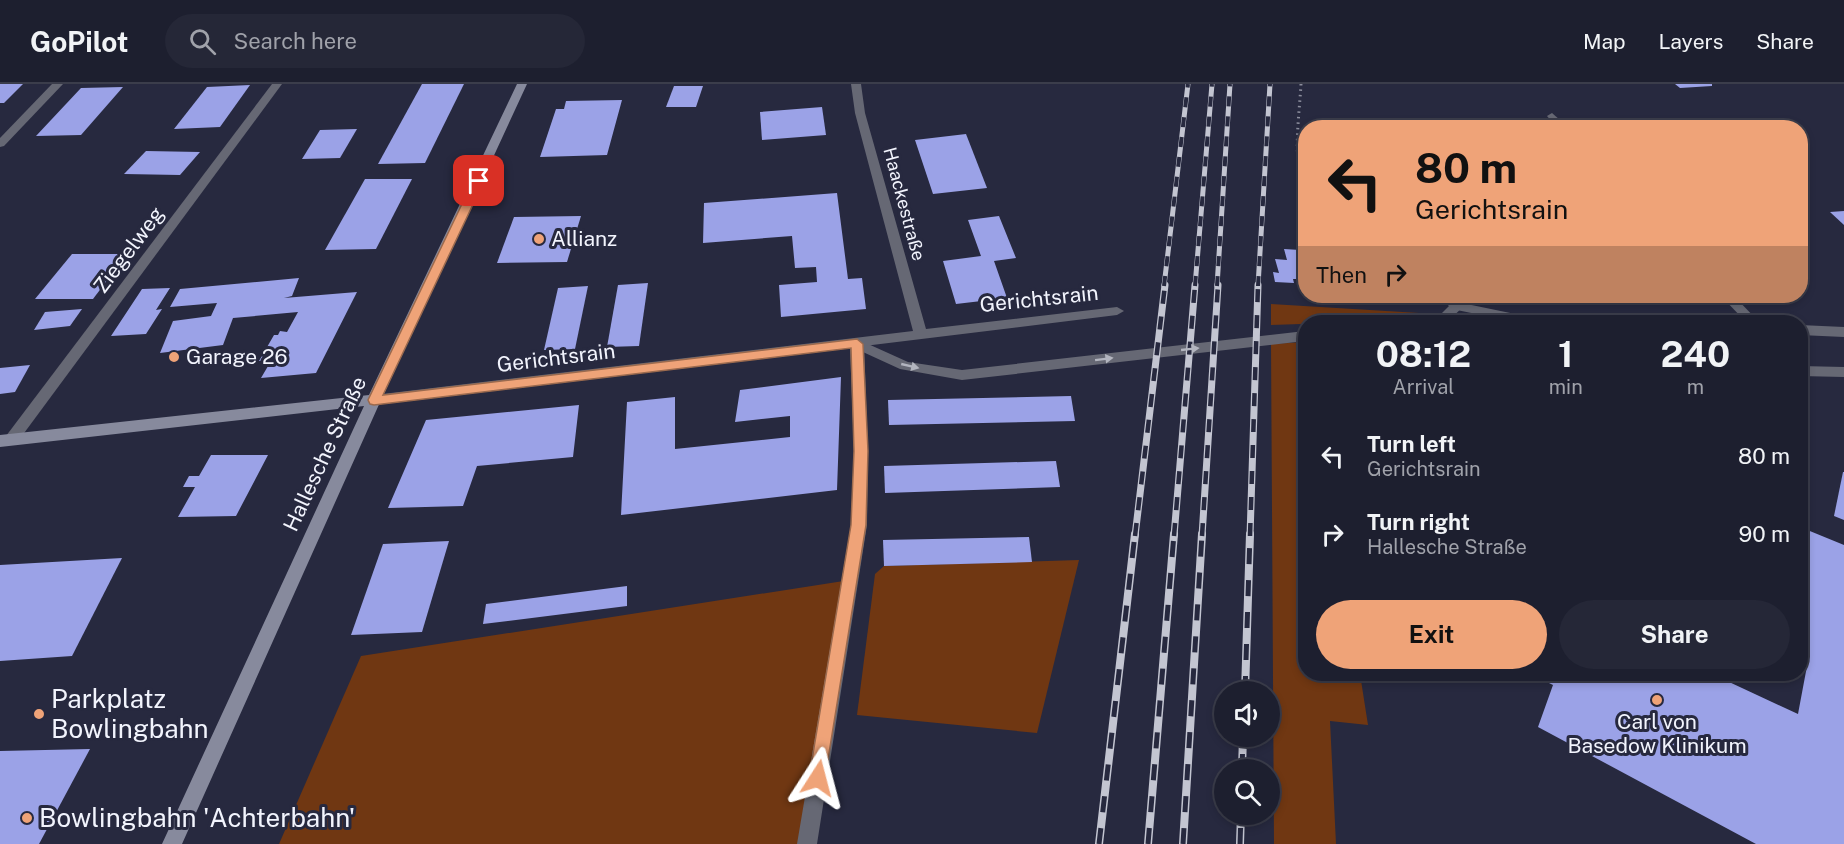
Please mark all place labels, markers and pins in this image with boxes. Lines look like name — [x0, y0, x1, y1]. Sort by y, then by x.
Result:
pin — [453, 155, 504, 206]
place label: Allianz — [551, 226, 617, 251]
marker: Allianz — [532, 232, 546, 246]
place label: Garage 26 — [186, 344, 288, 369]
marker: Garage 26 — [167, 350, 181, 364]
place label: Parkplatz Bowlingbahn — [51, 683, 209, 744]
marker: Carl von Basedow Klinikum — [1650, 693, 1664, 707]
marker: Parkplatz Bowlingbahn — [32, 707, 46, 721]
place label: Carl von Basedow Klinikum — [1567, 709, 1747, 758]
place label: Bowlingbahn 'Achterbahn' — [39, 802, 355, 833]
marker: Bowlingbahn 'Achterbahn' — [20, 811, 34, 825]

